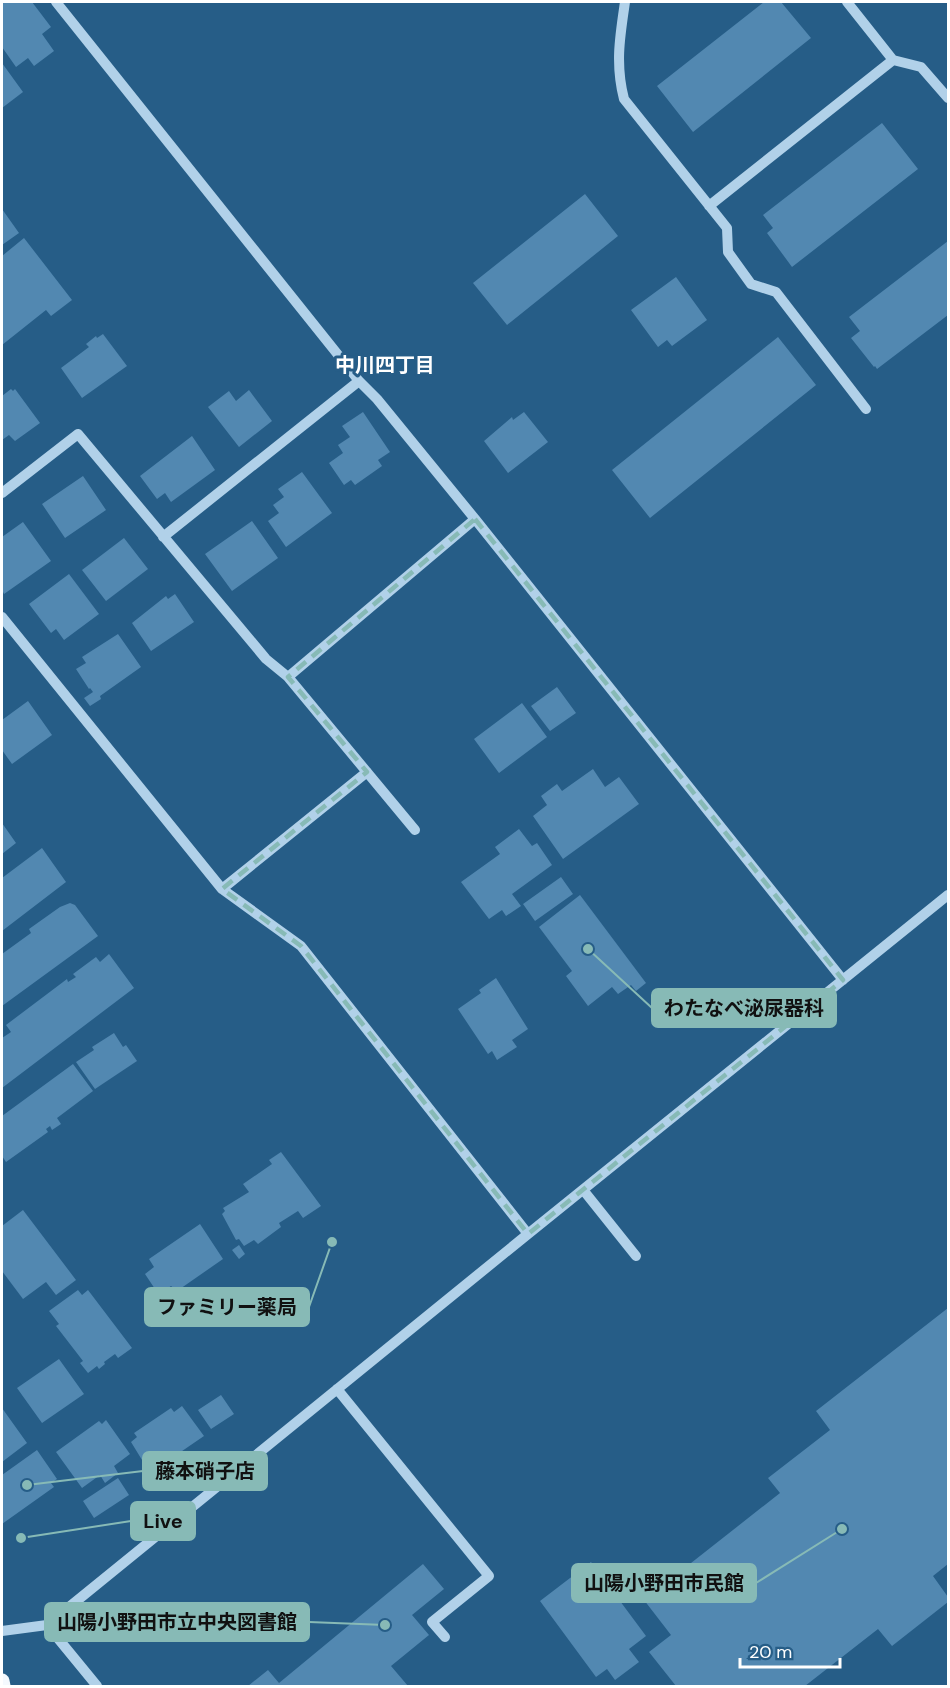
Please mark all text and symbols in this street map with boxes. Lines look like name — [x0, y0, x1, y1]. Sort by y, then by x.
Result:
district label: 中川四丁目 — [335, 352, 435, 378]
callout: わたなべ泌尿器科 — [652, 989, 836, 1027]
text: わたなべ泌尿器科 — [664, 995, 824, 1021]
callout: ファミリー薬局 — [145, 1288, 309, 1326]
text: ファミリー薬局 — [157, 1294, 297, 1320]
callout: 藤本硝子店 — [143, 1452, 267, 1490]
text: 藤本硝子店 — [155, 1458, 255, 1484]
callout: Live — [131, 1502, 195, 1540]
text: Live — [143, 1508, 183, 1534]
callout: 山陽小野田市民館 — [572, 1564, 756, 1602]
text: 山陽小野田市民館 — [584, 1570, 744, 1596]
callout: 山陽小野田市立中央図書館 — [45, 1603, 309, 1641]
text: 山陽小野田市立中央図書館 — [57, 1609, 297, 1635]
scale bar — [740, 1631, 840, 1669]
text: 20 m — [749, 1640, 792, 1664]

